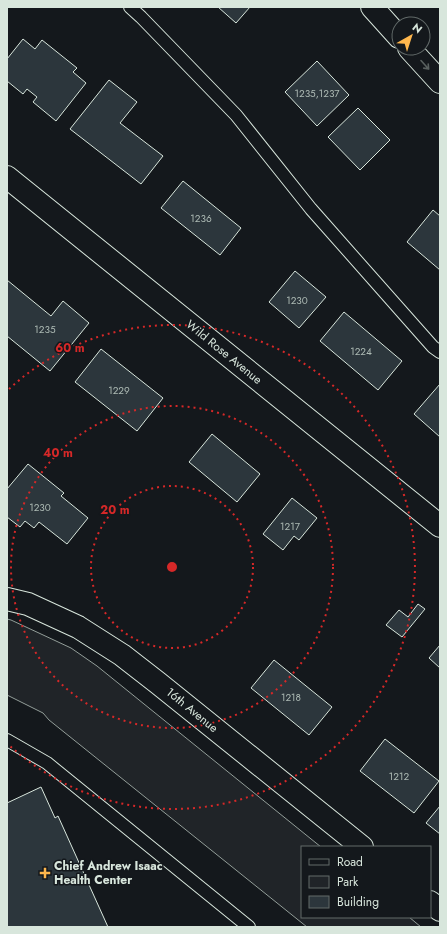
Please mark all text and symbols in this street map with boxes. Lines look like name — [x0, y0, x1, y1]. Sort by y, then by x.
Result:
north arrow — [391, 16, 431, 56]
text: N — [409, 19, 426, 37]
one-way arrow — [420, 60, 429, 70]
house number: 1235,1237 — [294, 86, 340, 101]
house number: 1236 — [190, 211, 212, 226]
house number: 1230 — [286, 293, 308, 308]
street label: Wild Rose Avenue — [182, 316, 266, 388]
house number: 1235 — [34, 322, 56, 337]
text: 60 m — [55, 339, 85, 357]
house number: 1224 — [350, 344, 372, 359]
house number: 1229 — [108, 383, 130, 398]
text: 40 m — [43, 444, 73, 462]
house number: 1230 — [29, 500, 51, 515]
text: 20 m — [100, 501, 130, 519]
house number: 1217 — [280, 519, 301, 534]
centre of rings — [165, 560, 179, 574]
street label: 16th Avenue — [162, 683, 222, 737]
house number: 1218 — [281, 690, 301, 705]
house number: 1212 — [389, 769, 409, 784]
legend — [301, 846, 431, 918]
text: Road — [337, 853, 363, 871]
place label: Chief Andrew Isaac Health Center — [54, 857, 163, 889]
marker: Chief Andrew Isaac Health Center — [39, 867, 51, 879]
text: Park — [337, 873, 359, 891]
text: Building — [337, 893, 379, 911]

